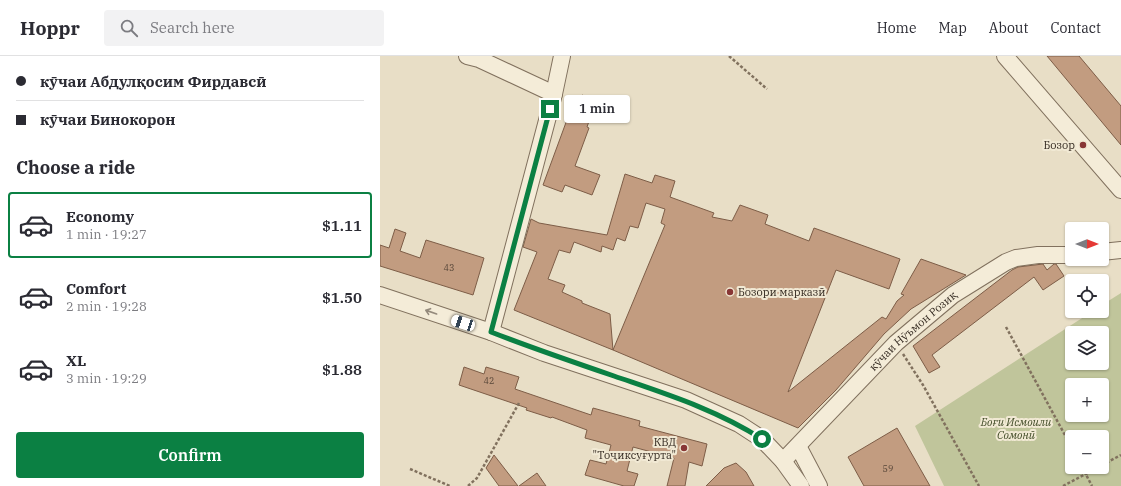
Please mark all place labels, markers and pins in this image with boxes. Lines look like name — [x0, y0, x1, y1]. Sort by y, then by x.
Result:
place label: Бозор — [1043, 138, 1075, 152]
marker: Бозор — [1078, 140, 1088, 150]
place label: Бозори марказӣ — [738, 285, 826, 299]
marker: Бозори марказӣ — [725, 287, 735, 297]
place label: КВД "Тоҷиксуғурта" — [592, 435, 676, 462]
marker: КВД "Тоҷиксуғурта" — [679, 443, 689, 453]

